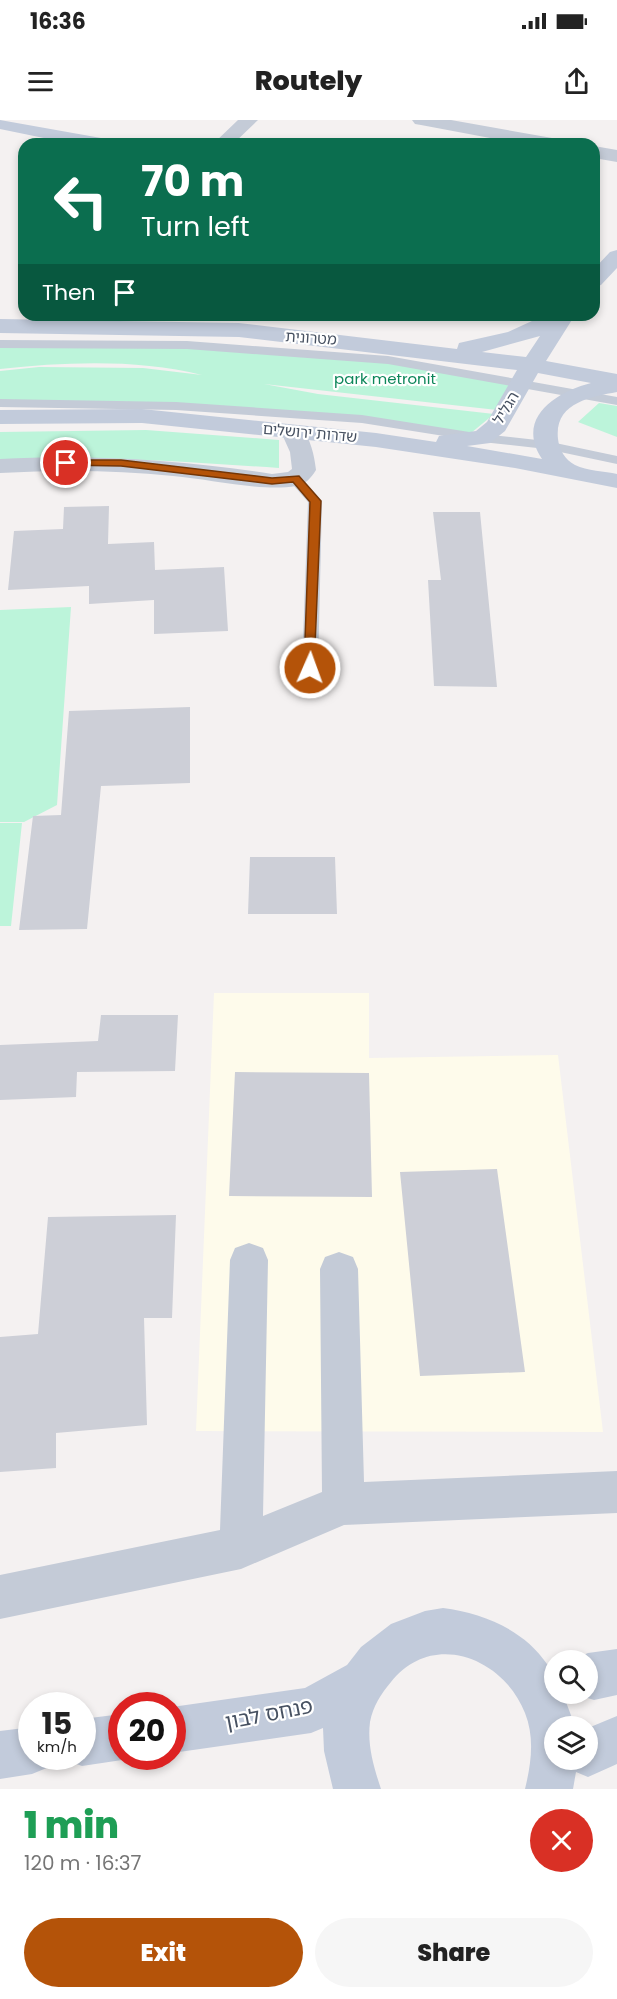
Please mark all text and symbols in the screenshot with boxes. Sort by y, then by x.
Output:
text: 16:36 [30,6,86,37]
text: Routely [255,62,362,99]
icon: menu [24,65,57,98]
icon: share [560,65,593,98]
text: 70 m [141,152,244,211]
icon: left [42,162,120,240]
text: Turn left [141,208,250,245]
icon: arrive [108,276,141,309]
text: Then [42,277,96,308]
street label: מטרונית [285,325,338,350]
park label: park metronit [334,368,436,389]
street label: הגליל [488,387,524,428]
street label: שדרות ירושלים [262,418,358,447]
pin [40,437,91,488]
icon: arrive [49,446,82,479]
position arrow [278,636,342,700]
map controls [544,1650,598,1770]
button: search [544,1650,598,1704]
street label: פנחס לבון [222,1691,315,1736]
speed limit sign: 20 [108,1692,186,1770]
text: 15 [42,1702,72,1745]
button: layers [544,1716,598,1770]
text: km/h [37,1736,77,1757]
text: 1 min [24,1800,119,1851]
button: close [530,1809,593,1872]
text: 120 m · 16:37 [24,1849,141,1877]
button: Exit [24,1918,303,1987]
button: Share [315,1918,593,1987]

